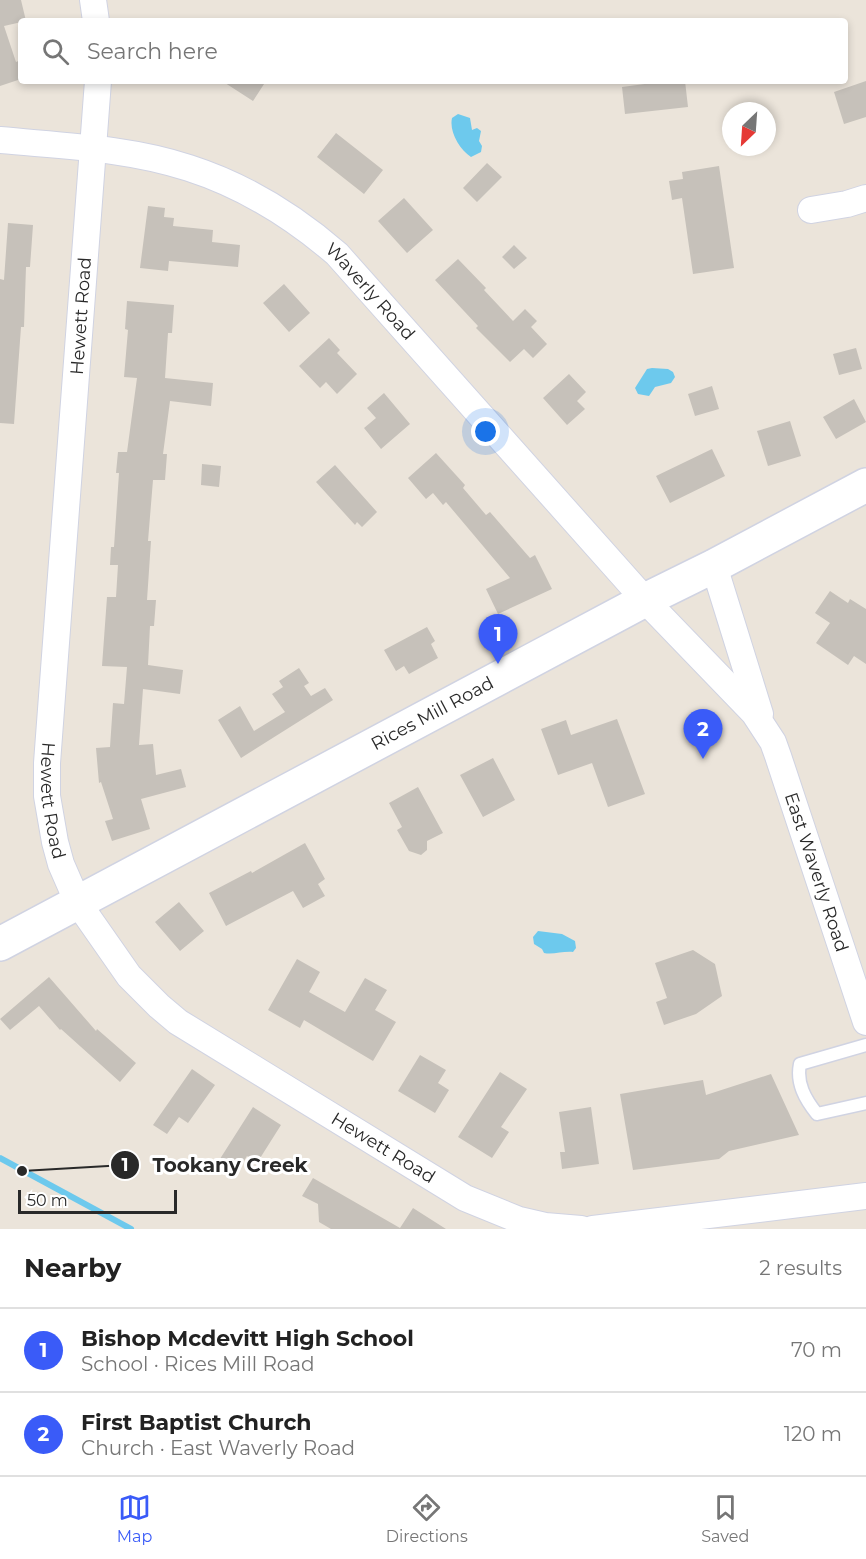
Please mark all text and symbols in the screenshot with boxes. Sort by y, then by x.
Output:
search box [18,18,848,84]
icon: search [39,35,72,68]
text: Search here [87,38,218,65]
north arrow [722,102,776,156]
street label: Waverly Road [321,238,420,345]
street label: Hewett Road [66,256,96,376]
your location [471,417,500,446]
pin: 1 [478,614,518,664]
street label: Rices Mill Road [367,672,497,755]
pin: 2 [684,710,722,759]
street label: Hewett Road [36,741,70,862]
street label: East Waverly Road [780,790,853,955]
street label: Hewett Road [327,1108,439,1188]
callout: Tookany Creek [110,1146,320,1184]
text: Tookany Creek [152,1153,309,1177]
text: 1 [121,1154,129,1176]
scale bar [18,1187,177,1214]
text: 50 m [27,1191,68,1210]
text: Nearby [24,1252,121,1284]
text: 2 results [759,1256,842,1280]
text: Bishop Mcdevitt High School [81,1325,414,1352]
text: 1 [40,1338,47,1362]
text: 70 m [791,1338,842,1362]
text: School · Rices Mill Road [81,1352,315,1376]
text: First Baptist Church [81,1409,312,1436]
text: 2 [38,1422,49,1446]
text: 120 m [784,1422,842,1446]
text: Church · East Waverly Road [81,1436,355,1460]
tab: Map [117,1491,152,1546]
tab: Directions [386,1491,468,1546]
tab: Saved [701,1491,749,1546]

